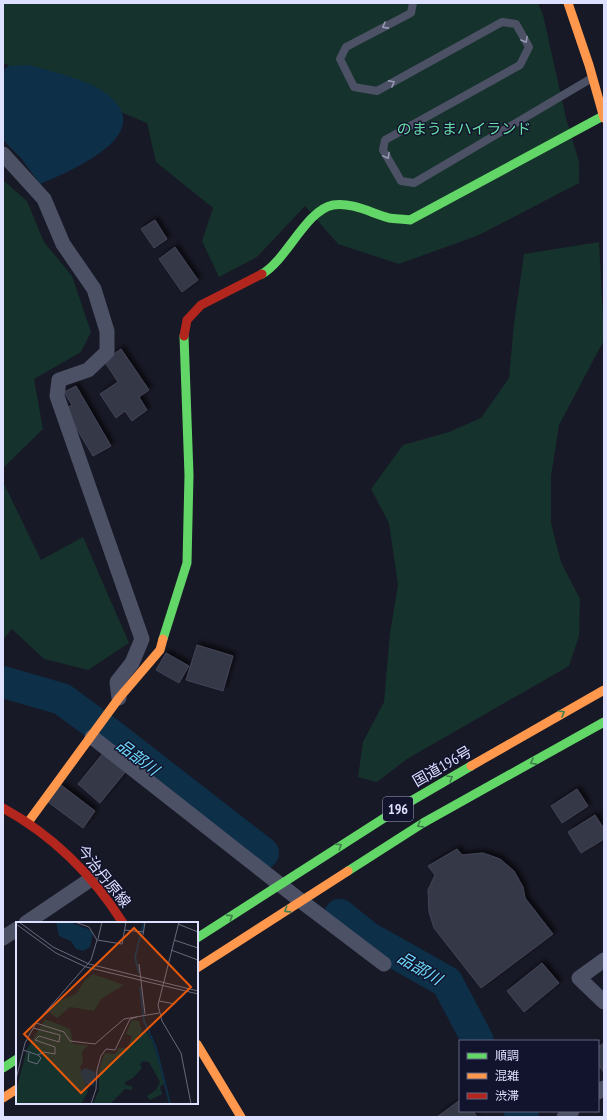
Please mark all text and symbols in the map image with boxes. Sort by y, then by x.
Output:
one-way arrow [382,21,389,29]
one-way arrow [520,36,528,43]
one-way arrow [388,80,396,87]
park label: のまうまハイランド [397,119,531,138]
one-way arrow [382,152,390,159]
one-way arrow [558,711,565,718]
water label: 品部川 [113,735,165,781]
street label: 国道196号 [409,741,475,791]
one-way arrow [530,757,537,764]
one-way arrow [446,776,453,783]
road number: 196 [383,797,413,821]
one-way arrow [417,821,424,828]
street label: 今治丹原線 [73,841,135,911]
one-way arrow [335,843,342,851]
one-way arrow [284,906,291,913]
one-way arrow [226,914,233,921]
inset map [16,922,198,1104]
water label: 品部川 [394,947,447,990]
legend [459,1040,599,1112]
text: 順調 [495,1048,519,1063]
text: 混雑 [495,1068,519,1083]
text: 渋滞 [495,1088,519,1103]

